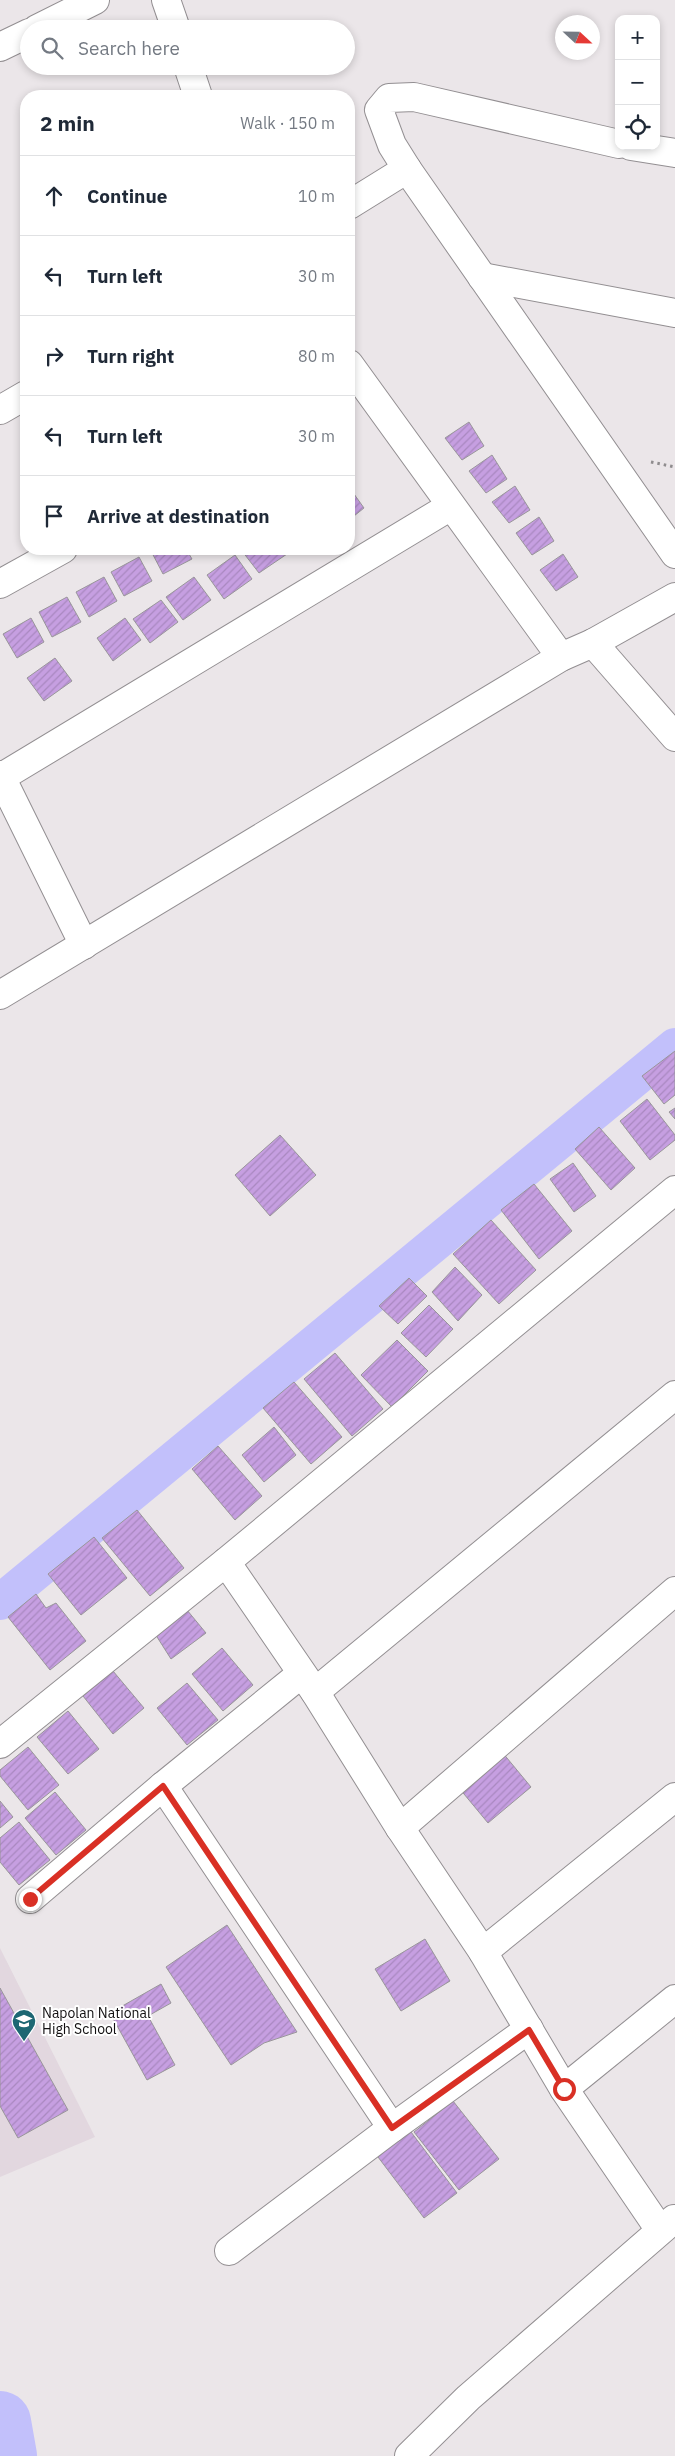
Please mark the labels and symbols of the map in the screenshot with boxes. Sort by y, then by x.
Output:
north arrow [555,15,600,60]
route end [19,1888,42,1911]
place label: Napolan National High School [42,2004,151,2038]
school or university icon: Napolan National High School [11,2008,37,2042]
route start [553,2078,576,2101]

